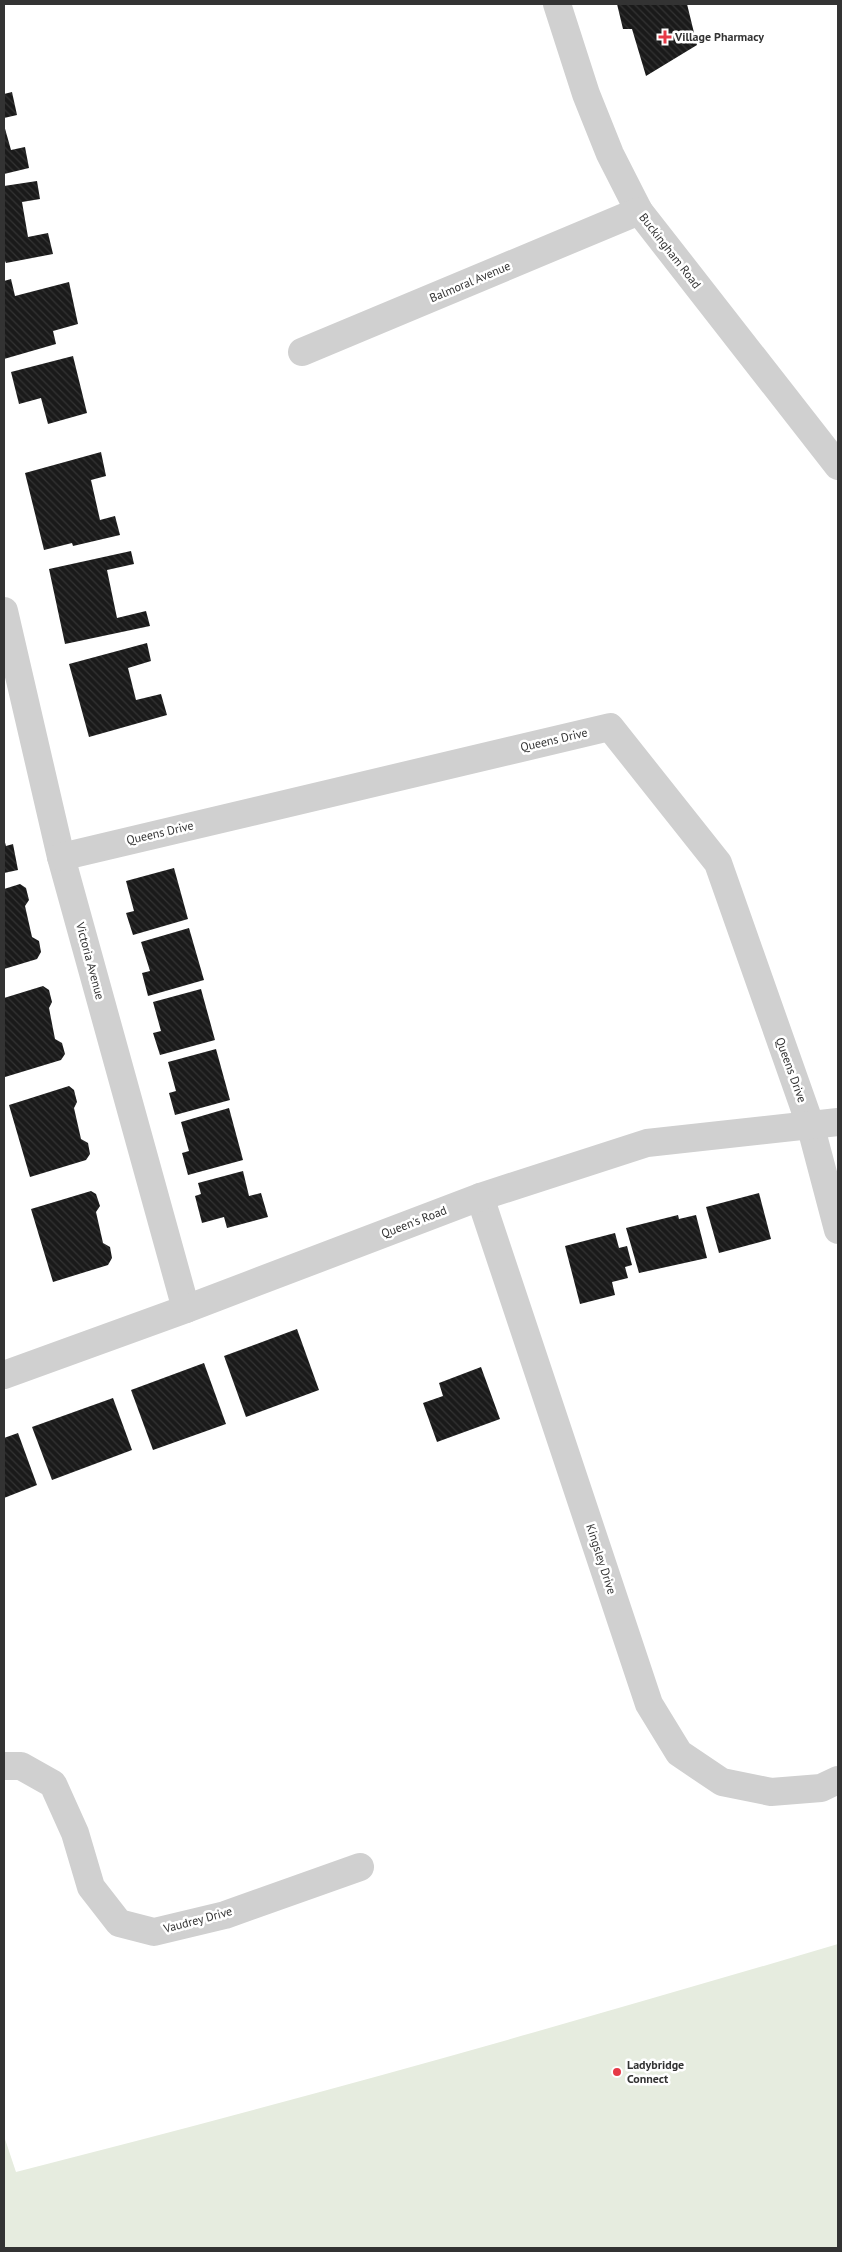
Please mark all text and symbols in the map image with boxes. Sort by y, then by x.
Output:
place label: Village Pharmacy [674,29,764,44]
marker: Village Pharmacy [659,31,671,43]
street label: Buckingham Road [636,210,705,291]
street label: Balmoral Avenue [427,258,513,305]
street label: Queens Drive [519,725,589,755]
street label: Queens Drive [125,818,195,848]
street label: Victoria Avenue [73,920,108,1001]
street label: Queens Drive [773,1035,810,1105]
street label: Queen's Road [379,1202,449,1241]
street label: Kingsley Drive [583,1522,620,1596]
street label: Vaudrey Drive [161,1903,234,1936]
place label: Ladybridge Connect [627,2057,684,2086]
marker: Ladybridge Connect [611,2066,623,2078]

